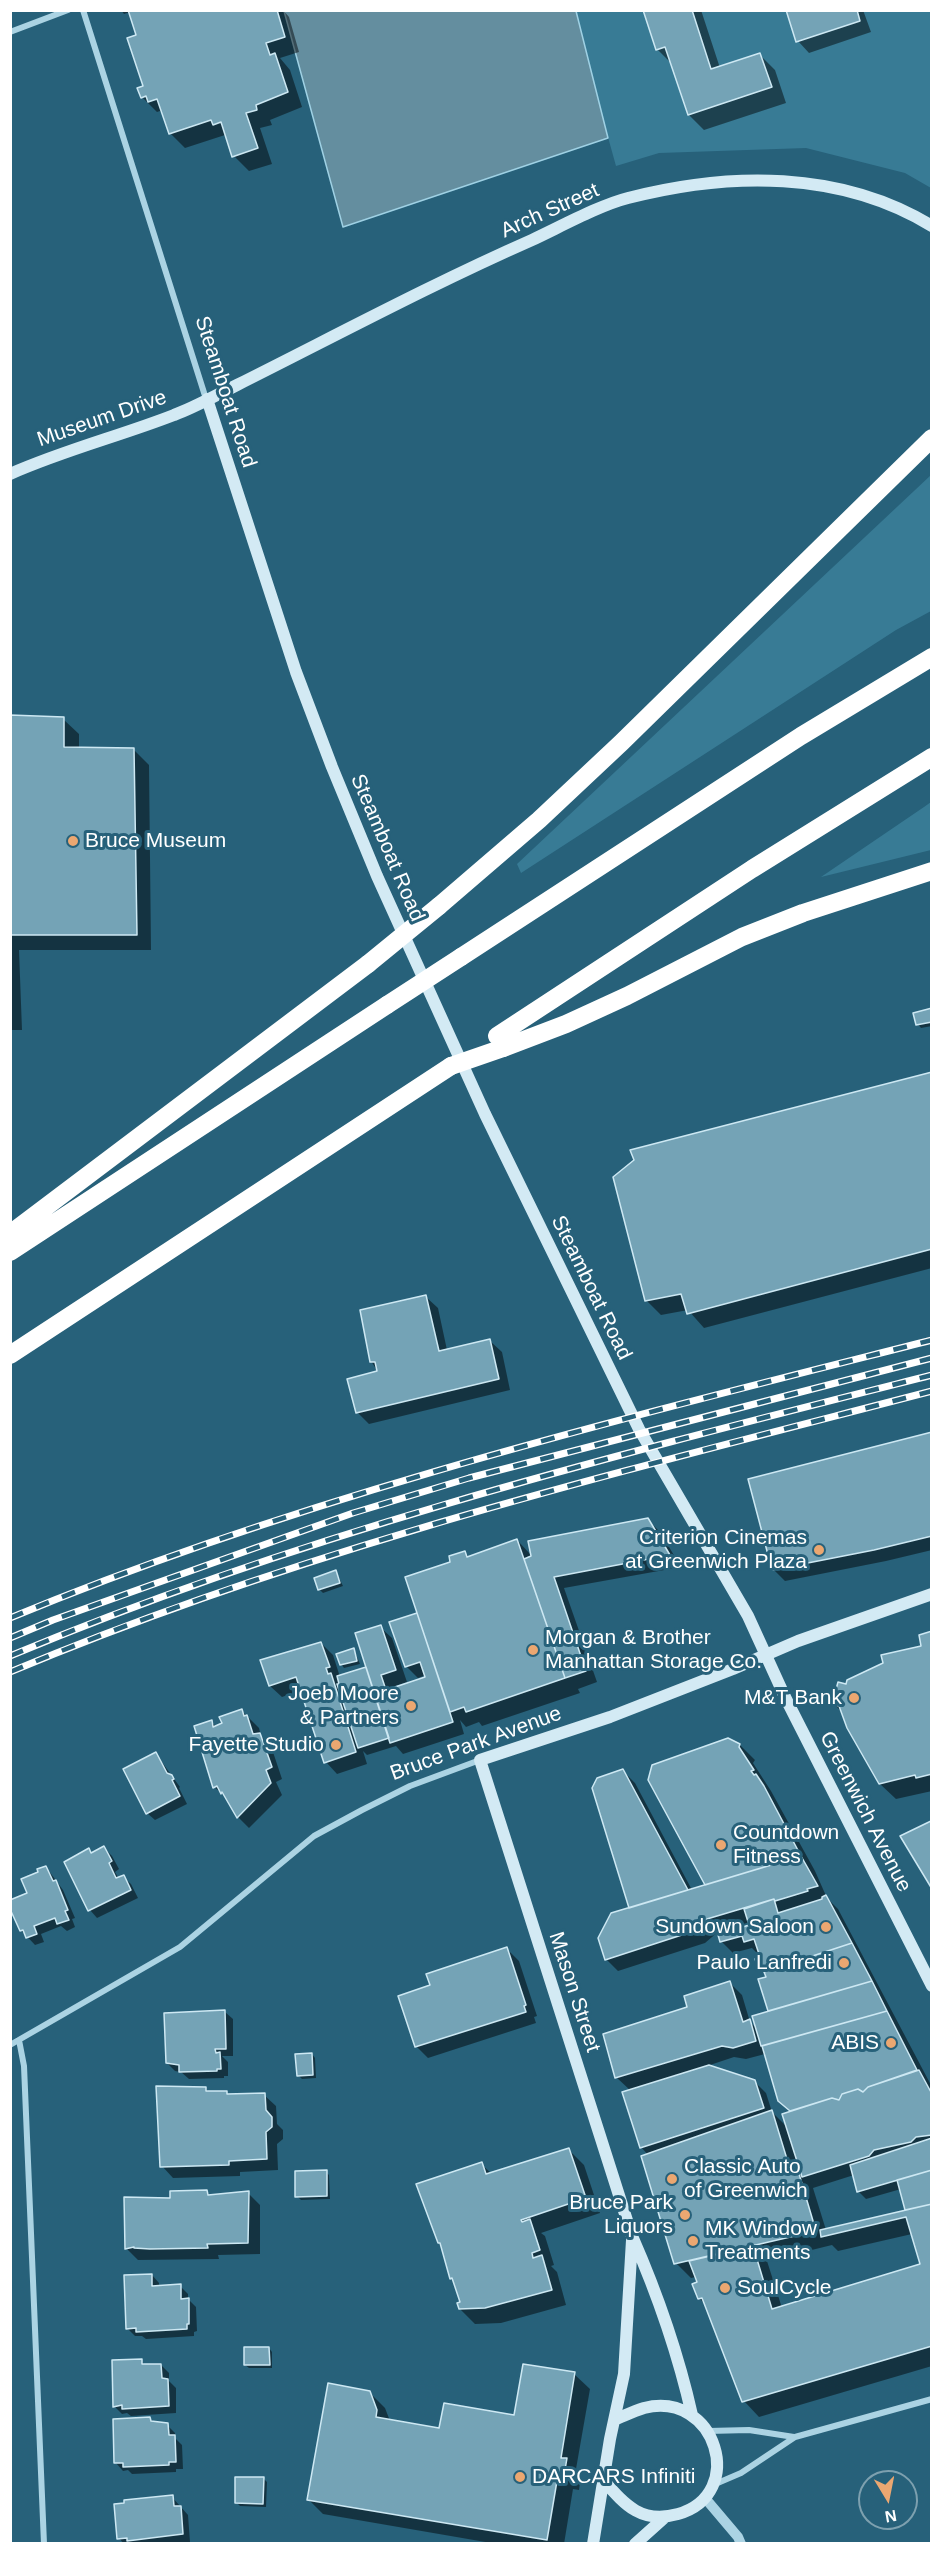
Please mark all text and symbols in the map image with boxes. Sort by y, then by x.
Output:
street label: Arch Street [497,178,603,244]
street label: Steamboat Road [189,313,261,471]
street label: Museum Drive [34,385,170,453]
street label: Steamboat Road [345,771,429,925]
place label: Bruce Museum [85,828,226,854]
marker: Bruce Museum [66,834,80,848]
street label: Steamboat Road [545,1212,637,1364]
place label: Criterion Cinemas at Greenwich Plaza [625,1525,807,1575]
marker: Criterion Cinemas at Greenwich Plaza [812,1543,826,1557]
place label: Morgan & Brother Manhattan Storage Co. [545,1625,762,1675]
marker: Morgan & Brother Manhattan Storage Co. [526,1643,540,1657]
place label: Joeb Moore & Partners [288,1681,399,1731]
place label: M&T Bank [744,1685,842,1711]
marker: M&T Bank [847,1691,861,1705]
marker: Joeb Moore & Partners [404,1699,418,1713]
street label: Bruce Park Avenue [387,1701,565,1787]
street label: Greenwich Avenue [814,1727,916,1897]
place label: Fayette Studio [189,1732,324,1758]
marker: Fayette Studio [329,1738,343,1752]
place label: Countdown Fitness [733,1820,839,1870]
marker: Countdown Fitness [714,1838,728,1852]
place label: Sundown Saloon [655,1914,814,1940]
marker: Sundown Saloon [819,1920,833,1934]
street label: Mason Street [543,1929,605,2055]
place label: Paulo Lanfredi [697,1950,832,1976]
marker: Paulo Lanfredi [837,1956,851,1970]
place label: ABIS [831,2030,879,2056]
marker: ABIS [884,2036,898,2050]
place label: Classic Auto of Greenwich [684,2154,808,2204]
marker: Classic Auto of Greenwich [665,2172,679,2186]
place label: Bruce Park Liquors [569,2190,673,2240]
marker: Bruce Park Liquors [678,2208,692,2222]
place label: MK Window Treatments [705,2216,817,2266]
marker: MK Window Treatments [686,2234,700,2248]
place label: SoulCycle [737,2275,832,2301]
marker: SoulCycle [718,2281,732,2295]
place label: DARCARS Infiniti [532,2464,695,2490]
marker: DARCARS Infiniti [513,2470,527,2484]
north arrow [858,2470,918,2530]
text: N [884,2507,898,2526]

